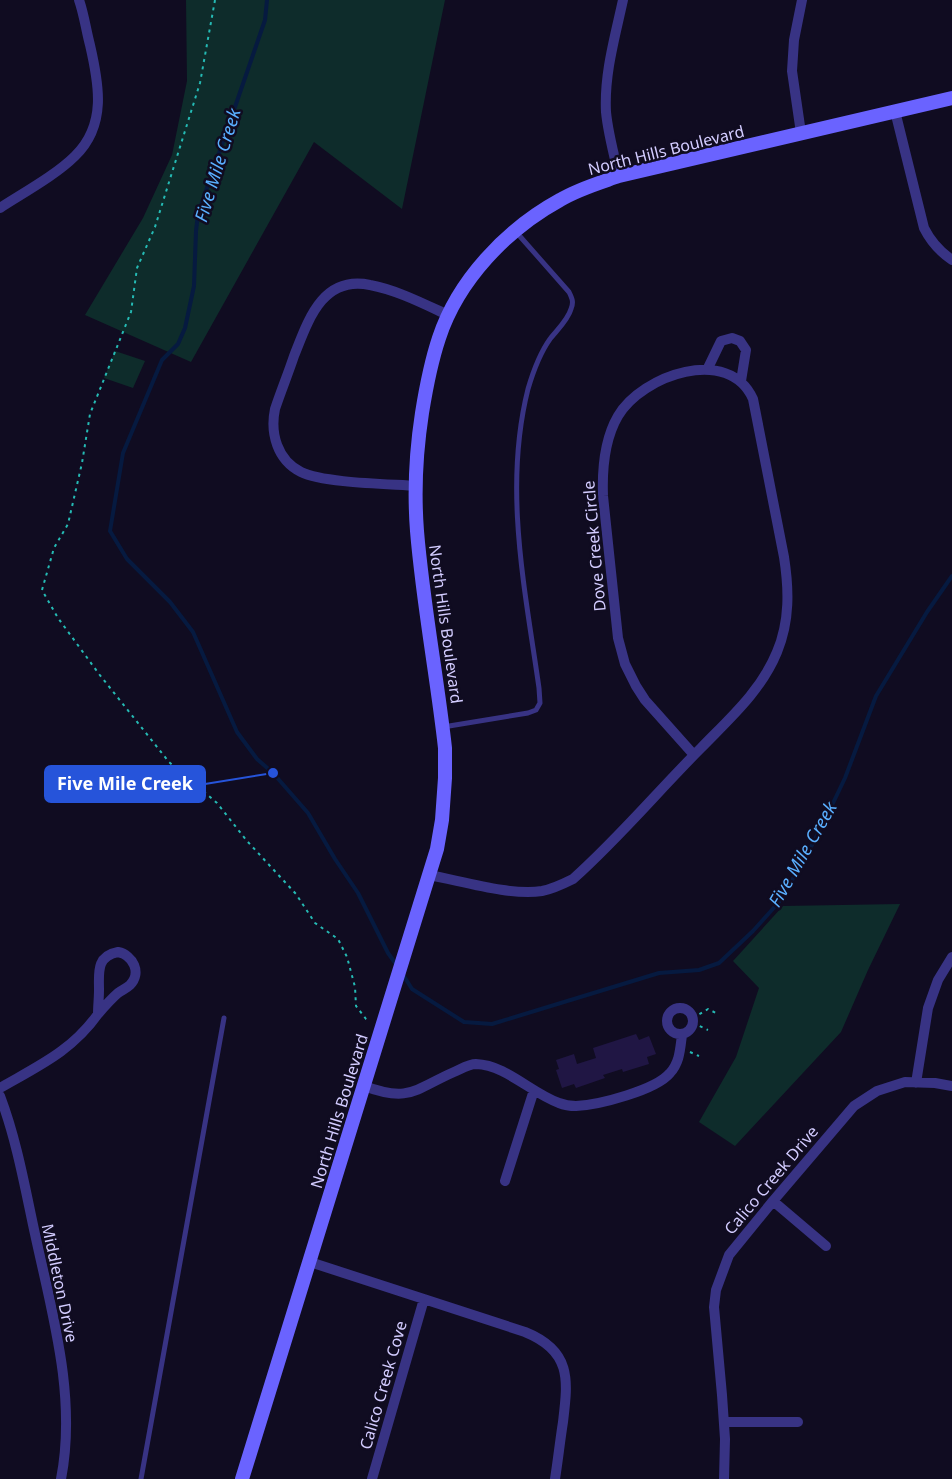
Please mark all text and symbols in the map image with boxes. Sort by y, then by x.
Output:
water label: Five Mile Creek [188,104,246,225]
street label: North Hills Boulevard [586,120,746,180]
street label: Dove Creek Circle [577,480,611,612]
street label: North Hills Boulevard [424,543,468,705]
callout: Five Mile Creek [45,766,205,802]
text: Five Mile Creek [57,771,194,795]
water label: Five Mile Creek [762,796,842,911]
street label: North Hills Boulevard [305,1031,373,1191]
street label: Calico Creek Drive [719,1121,823,1239]
street label: Middleton Drive [37,1222,83,1344]
street label: Calico Creek Cove [354,1318,412,1452]

